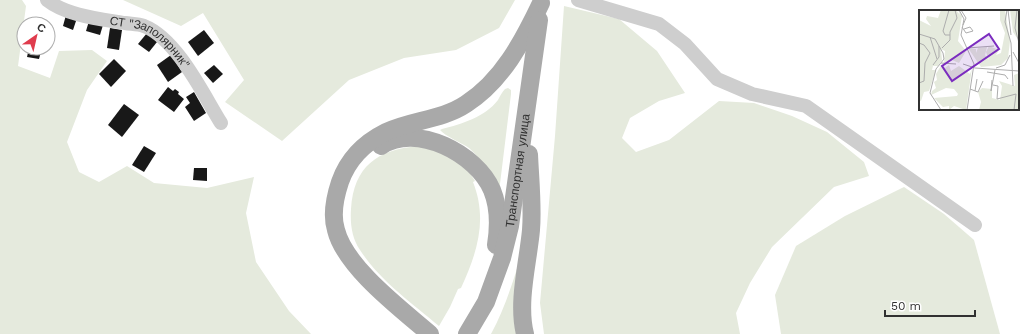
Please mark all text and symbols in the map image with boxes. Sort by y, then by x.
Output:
inset map [919,10,1019,110]
street label: СТ "Заполярник" [109,14,193,71]
north arrow [16,16,56,56]
text: С [34,21,48,36]
street label: Транспортная улица [503,112,533,228]
scale bar [885,292,975,318]
text: 50 m [891,299,921,313]

